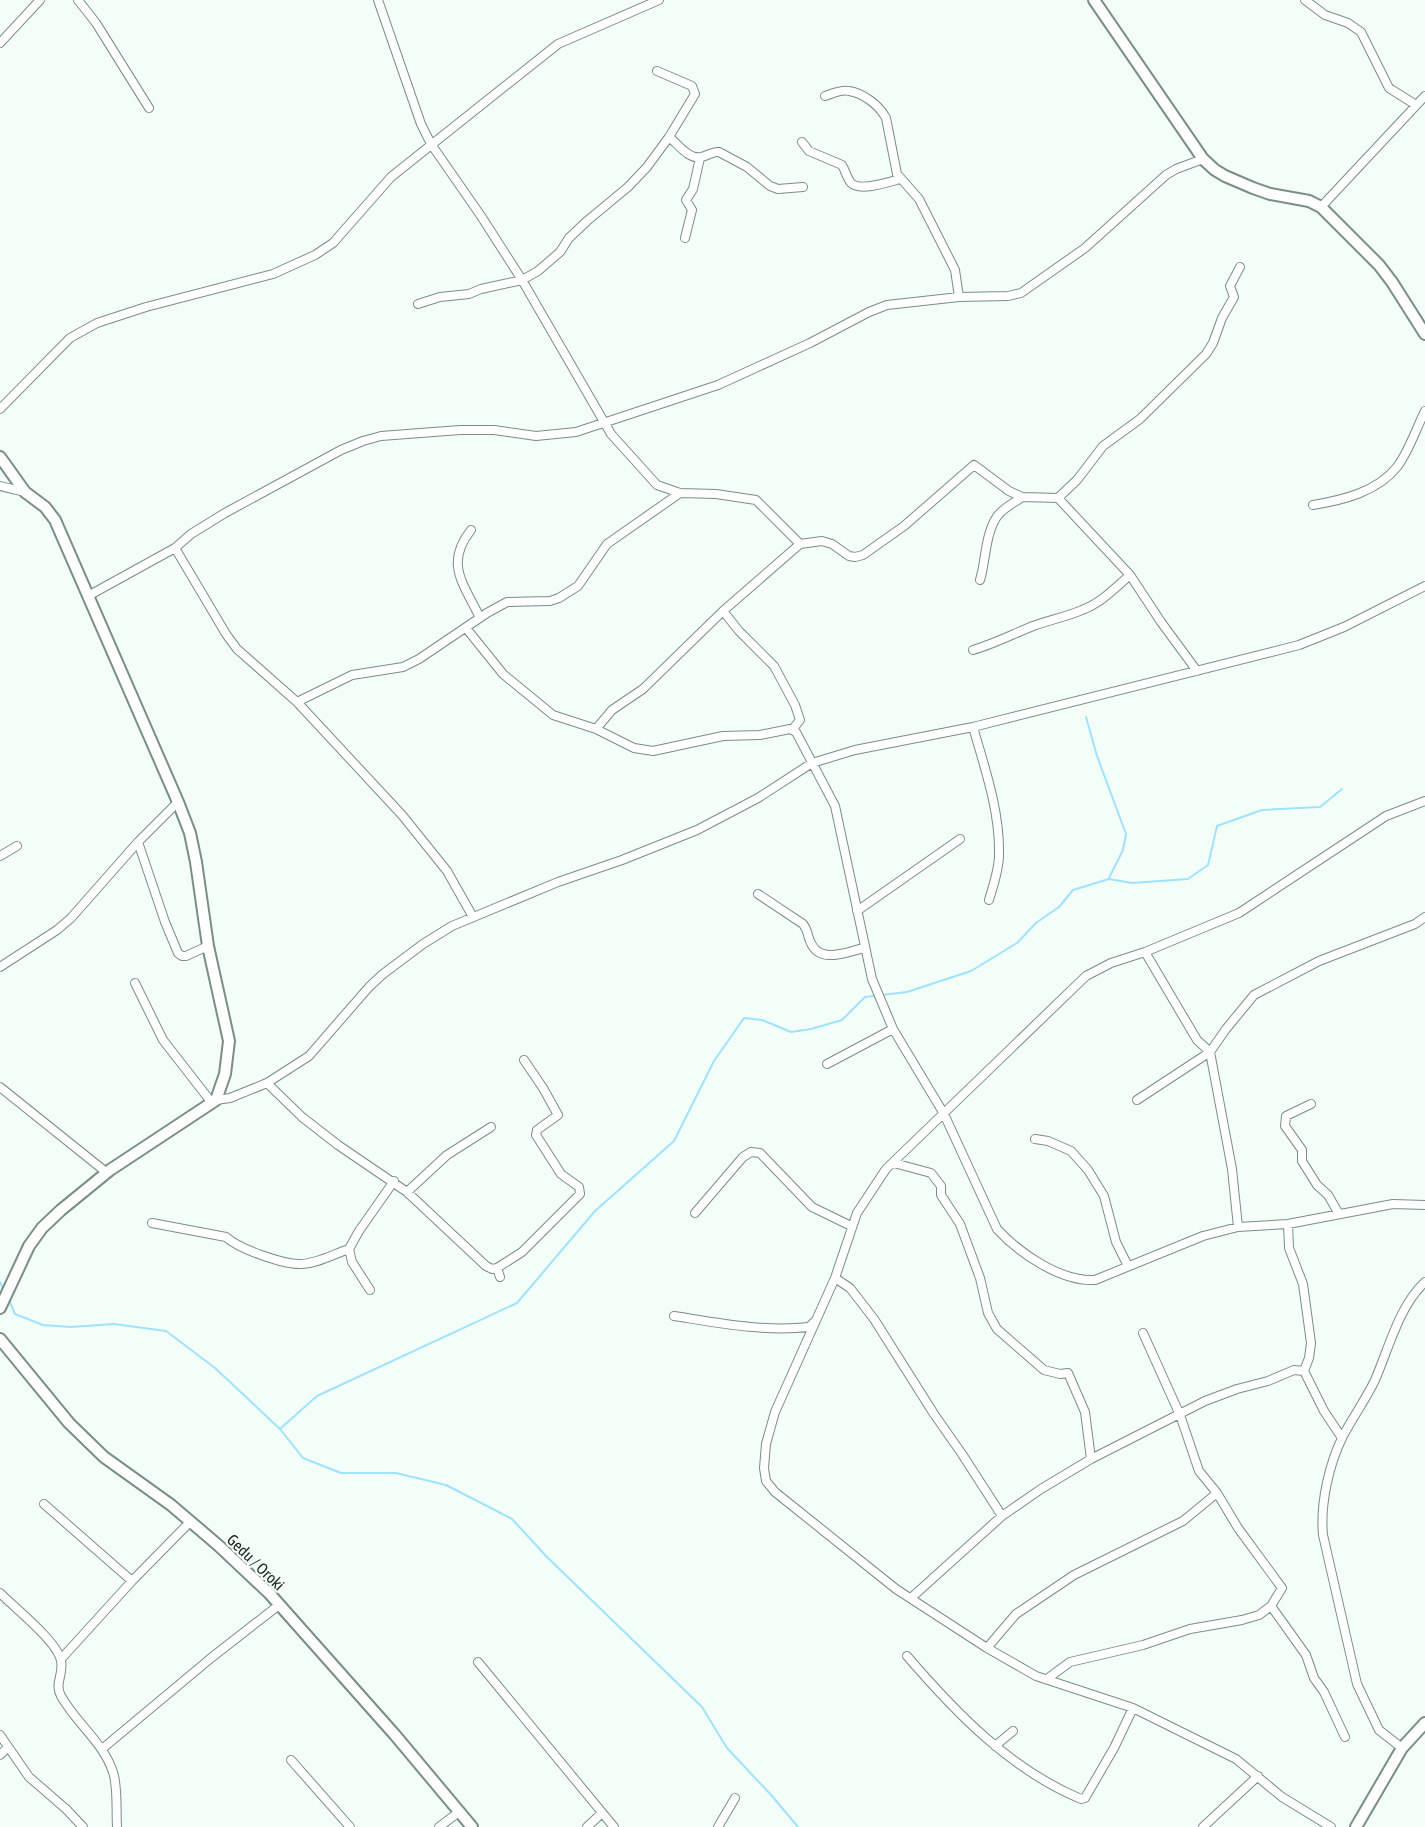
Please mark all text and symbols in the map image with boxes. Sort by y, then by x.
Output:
street label: Gedu / Oroki [224,1530,288,1594]

